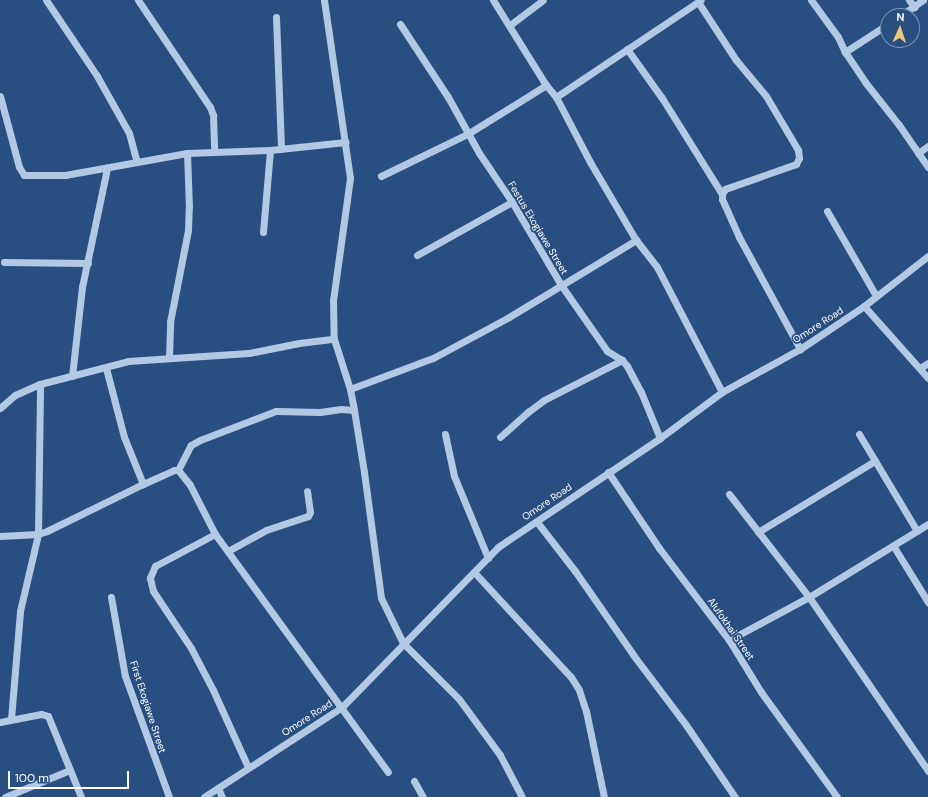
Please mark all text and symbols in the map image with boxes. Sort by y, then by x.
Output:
north arrow [880,8,920,48]
text: N [896,10,905,24]
street label: Festus Ekogiawe Street [505,179,571,277]
street label: Omore Road [791,304,845,346]
street label: Omore Road [520,481,574,523]
street label: Alufokhai Street [705,596,757,662]
street label: First Ekogiawe Street [127,659,169,755]
street label: Omore Road [280,697,334,739]
scale bar [10,763,131,789]
text: 100 m [15,770,49,786]

